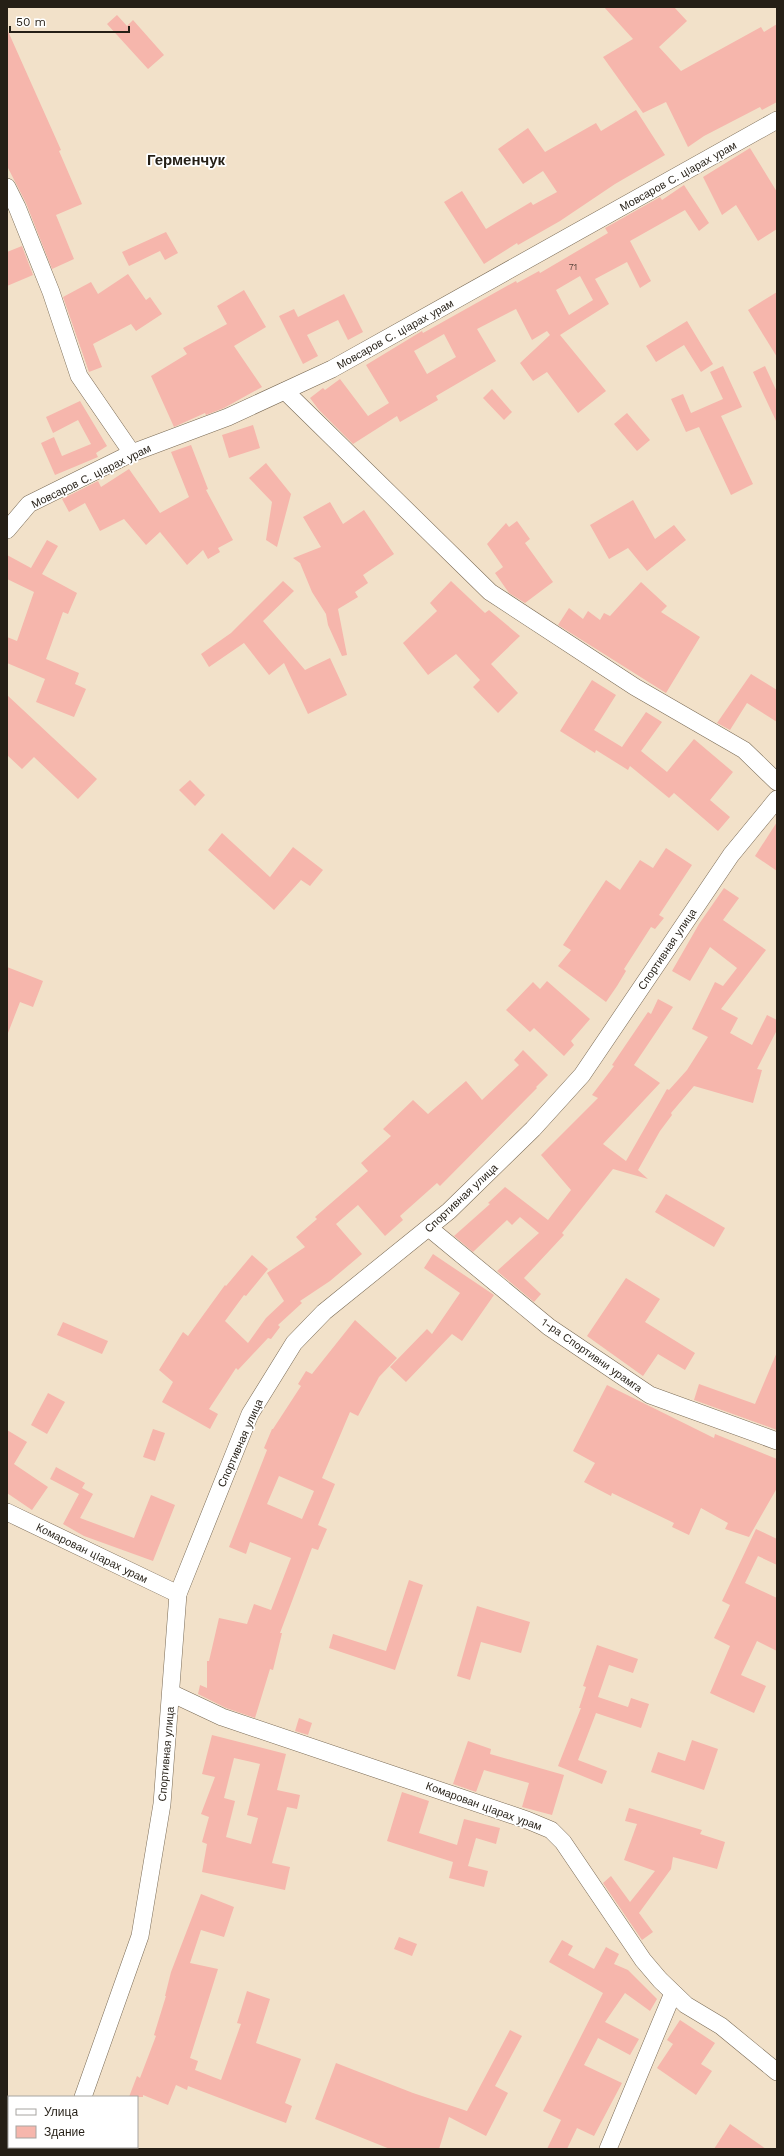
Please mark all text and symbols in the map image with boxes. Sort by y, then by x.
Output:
scale bar [10,8,129,34]
text: 50 m [16,15,46,29]
street label: Мовсаров С. цIарах урам [618,139,739,214]
district label: Герменчук [147,151,226,169]
house number: 71 [569,262,577,272]
street label: Мовсаров С. цIарах урам [335,297,456,372]
street label: Мовсаров С. цIарах урам [29,442,153,511]
street label: Спортивная улица [635,906,700,992]
street label: Спортивная улица [422,1161,501,1236]
street label: 1-ра Спортивни урамга [539,1316,645,1396]
street label: Спортивная улица [215,1396,266,1489]
street label: Комарован цIарах урам [34,1521,150,1586]
street label: Спортивная улица [156,1705,177,1802]
street label: Комарован цIарах урам [424,1779,544,1834]
legend [8,2096,138,2148]
text: Улица [44,2105,78,2119]
text: Здание [44,2125,85,2139]

